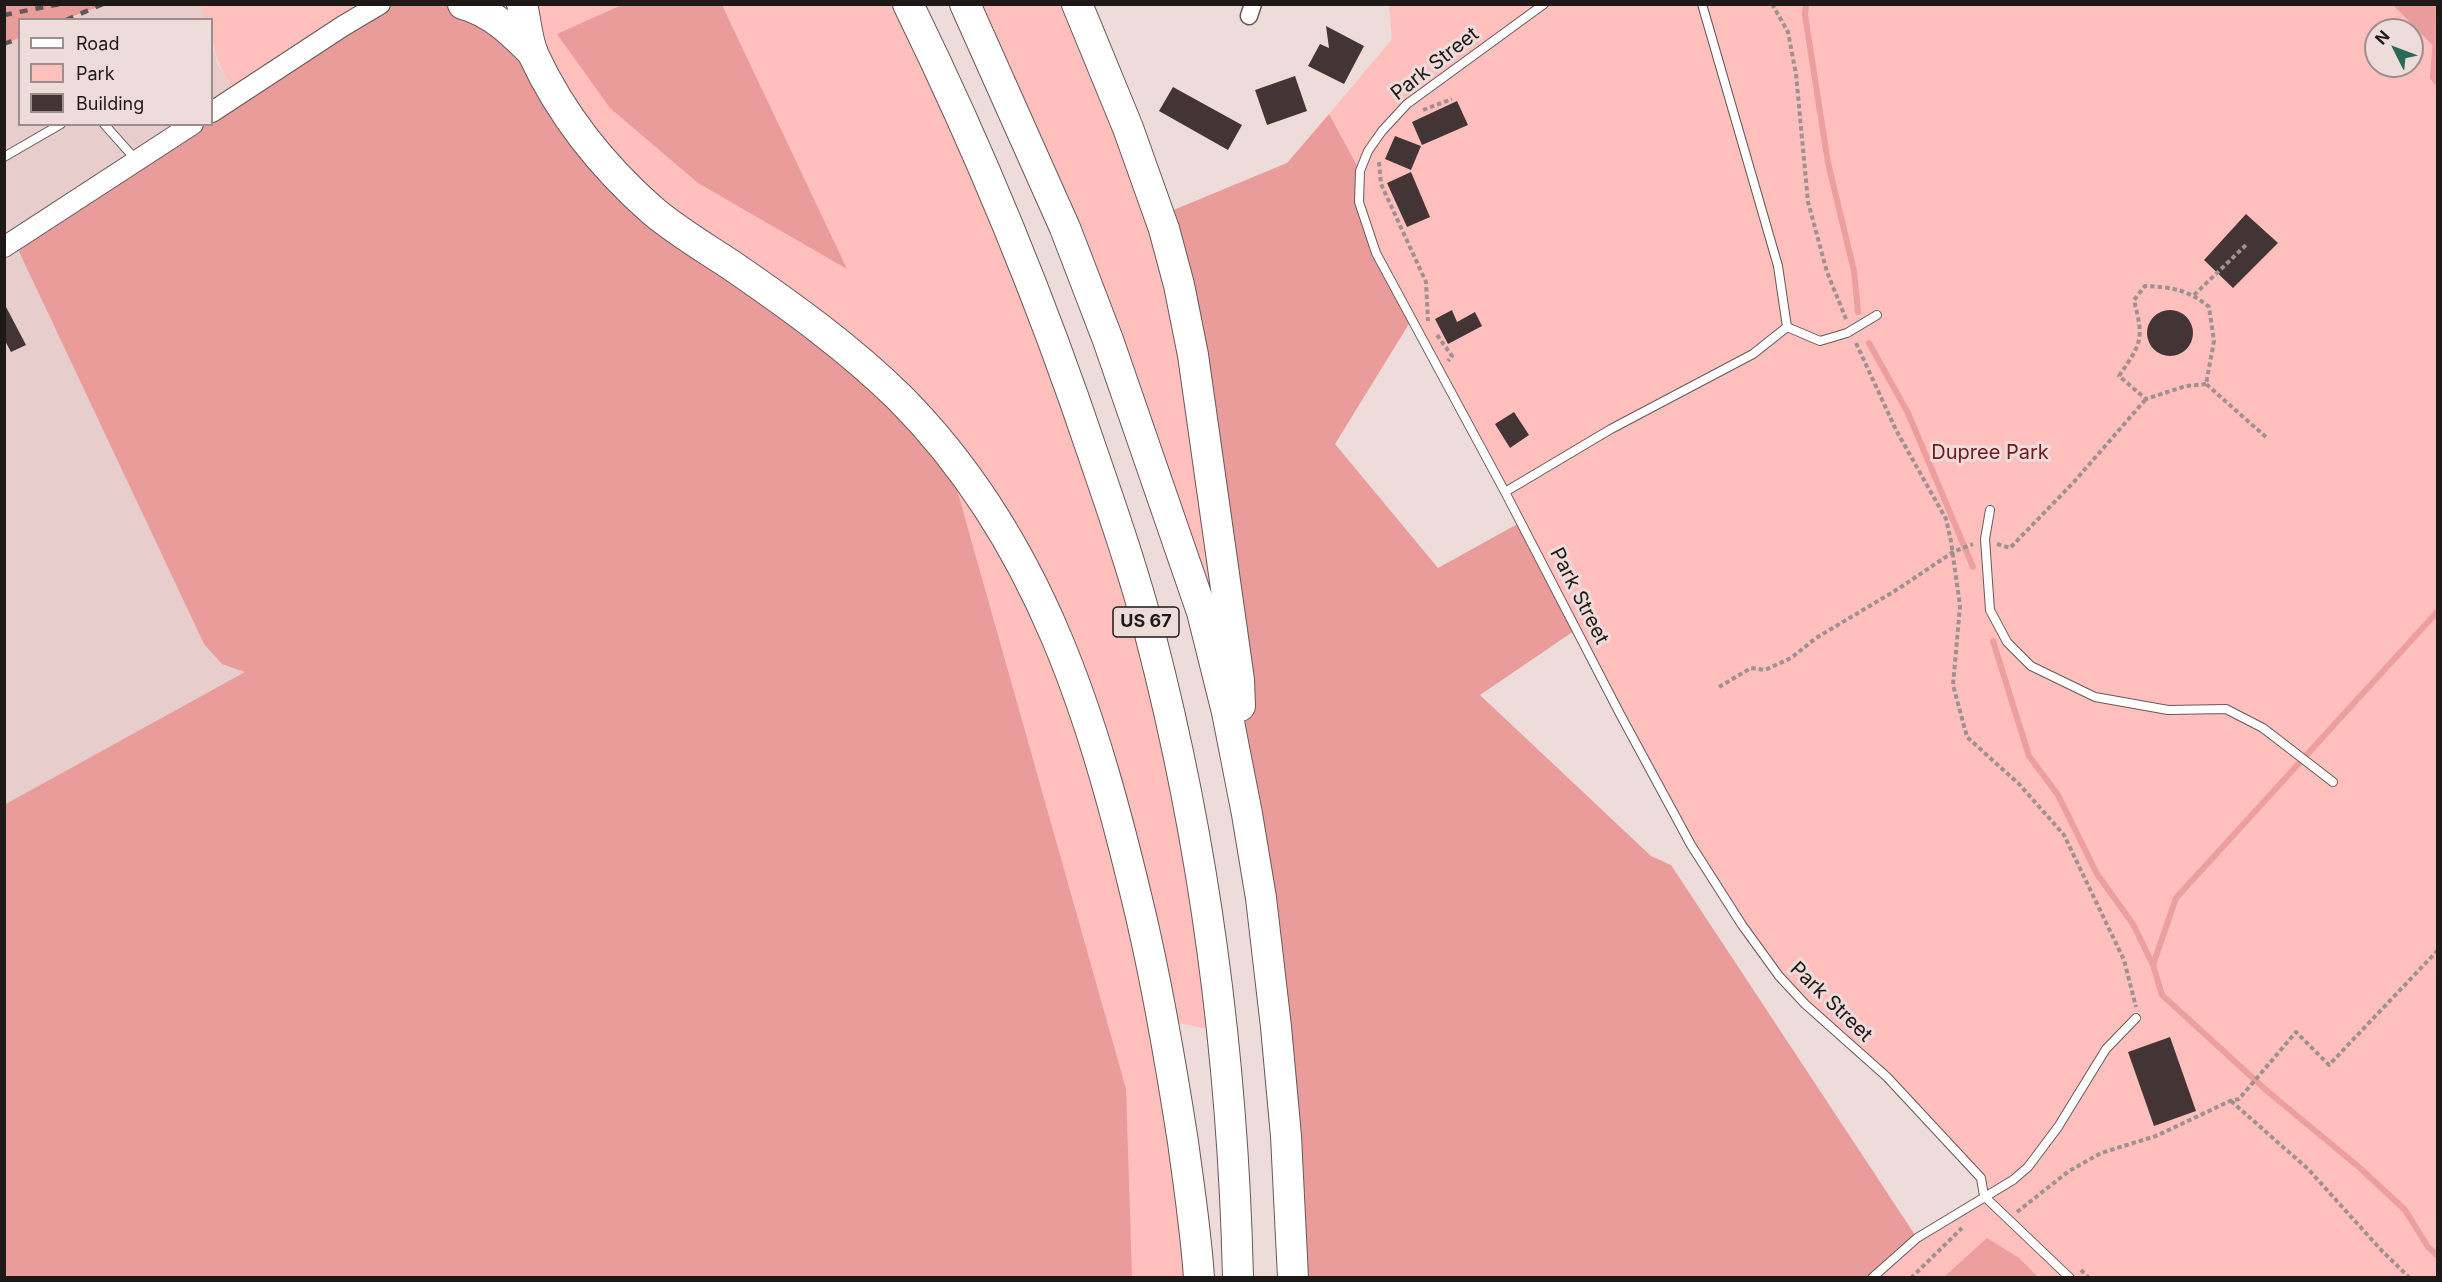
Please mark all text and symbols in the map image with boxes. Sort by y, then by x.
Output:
legend [18,18,213,126]
north arrow [2364,18,2424,78]
street label: Park Street [1386,22,1484,106]
text: N [2371,26,2394,49]
text: Road [76,33,119,54]
text: Park [76,63,115,84]
text: Building [76,93,144,114]
park label: Dupree Park [1931,441,2049,465]
street label: Park Street [1545,544,1613,648]
road number: US 67 [1113,607,1179,637]
street label: Park Street [1785,957,1877,1047]

